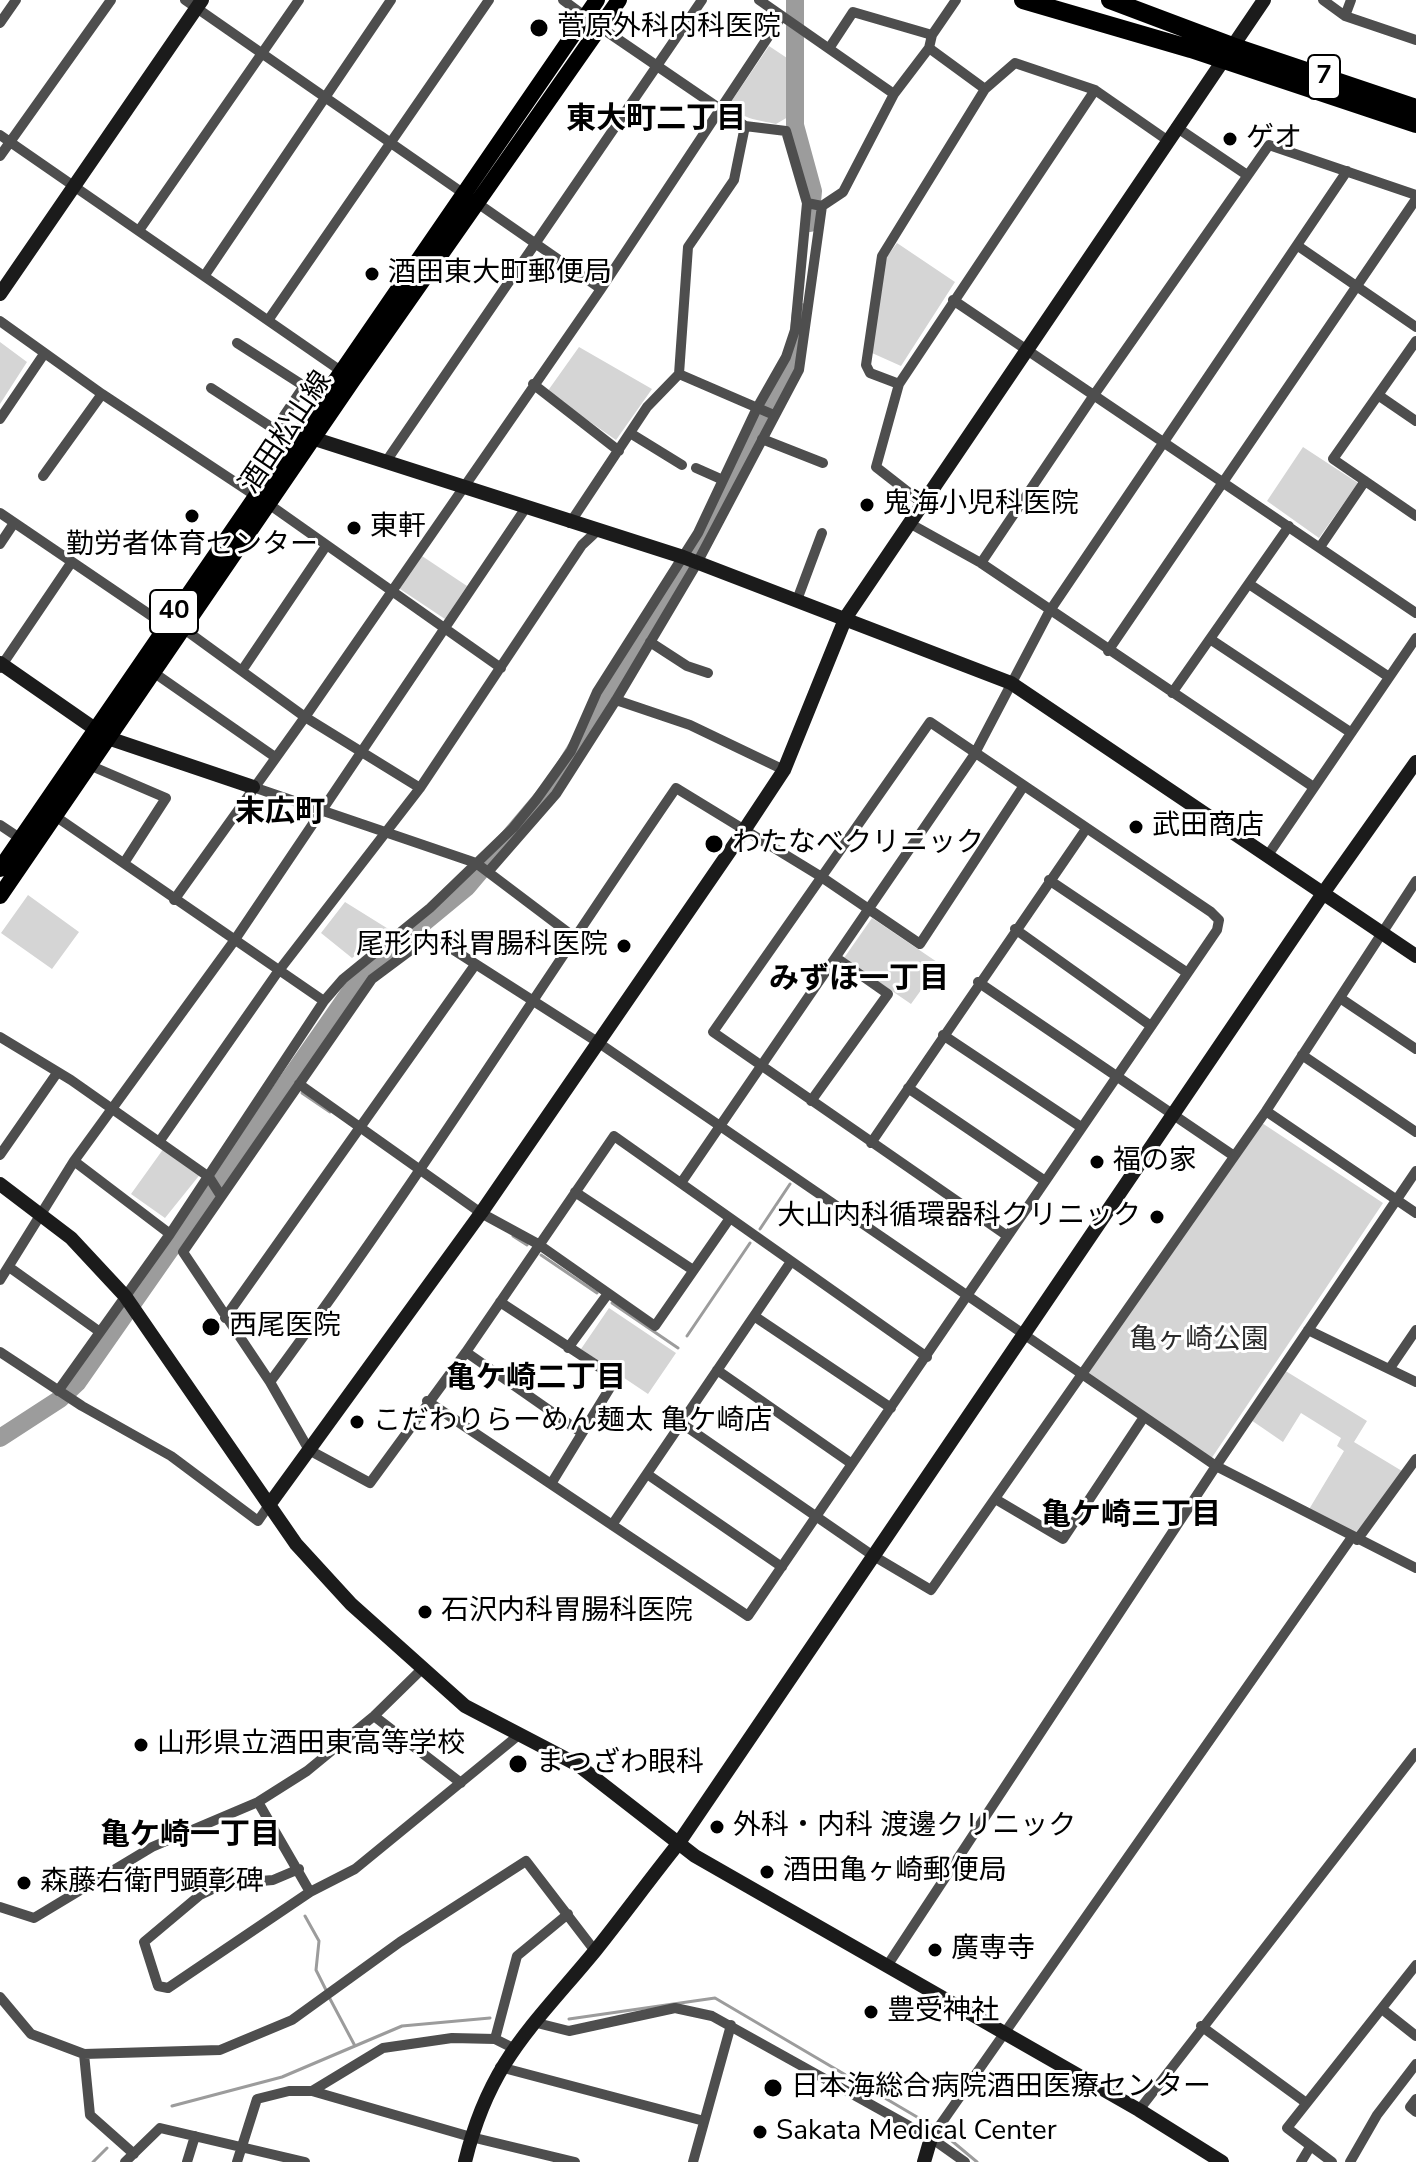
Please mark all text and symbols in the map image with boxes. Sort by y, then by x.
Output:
place label: 菅原外科内科医院 [557,11,781,45]
marker: 菅原外科内科医院 [528,17,550,39]
road number: 7 [1308,55,1340,99]
district label: 東大町二丁目 [566,103,746,139]
place label: ゲオ [1246,122,1302,156]
marker: ゲオ [1221,130,1239,148]
place label: 酒田東大町郵便局 [388,257,612,291]
marker: 酒田東大町郵便局 [363,265,381,283]
street label: 酒田松山線 [234,366,340,500]
place label: 鬼海小児科医院 [883,488,1079,522]
marker: 鬼海小児科医院 [858,496,876,514]
marker: 勤労者体育センター [183,507,201,525]
place label: 東軒 [370,511,426,545]
marker: 東軒 [345,519,363,537]
place label: 勤労者体育センター [66,529,318,563]
road number: 40 [150,590,198,634]
district label: 末広町 [235,796,325,832]
place label: 武田商店 [1152,810,1264,844]
marker: 武田商店 [1127,818,1145,836]
place label: わたなべクリニック [732,827,984,861]
marker: わたなべクリニック [703,833,725,855]
place label: 尾形内科胃腸科医院 [356,929,608,963]
marker: 尾形内科胃腸科医院 [615,937,633,955]
district label: みずほ一丁目 [769,963,949,999]
place label: 福の家 [1113,1145,1197,1179]
marker: 福の家 [1088,1153,1106,1171]
place label: 大山内科循環器科クリニック [777,1200,1141,1234]
marker: 大山内科循環器科クリニック [1148,1208,1166,1226]
place label: 西尾医院 [229,1310,341,1344]
marker: 西尾医院 [200,1316,222,1338]
park label: 亀ヶ崎公園 [1129,1324,1269,1358]
district label: 亀ケ崎二丁目 [446,1362,626,1398]
place label: こだわりらーめん麺太 亀ケ崎店 [373,1405,772,1439]
marker: こだわりらーめん麺太 亀ケ崎店 [348,1413,366,1431]
district label: 亀ケ崎三丁目 [1041,1499,1221,1535]
place label: 石沢内科胃腸科医院 [441,1595,693,1629]
marker: 石沢内科胃腸科医院 [416,1603,434,1621]
place label: 山形県立酒田東高等学校 [157,1728,465,1762]
marker: 山形県立酒田東高等学校 [132,1736,150,1754]
place label: まつざわ眼科 [536,1747,704,1781]
marker: まつざわ眼科 [507,1753,529,1775]
place label: 外科・内科 渡邊クリニック [733,1810,1076,1844]
marker: 外科・内科 渡邊クリニック [708,1818,726,1836]
district label: 亀ケ崎一丁目 [100,1819,280,1855]
place label: 酒田亀ヶ崎郵便局 [783,1855,1007,1889]
marker: 酒田亀ヶ崎郵便局 [758,1863,776,1881]
place label: 森藤右衛門顕彰碑 [40,1866,264,1900]
marker: 森藤右衛門顕彰碑 [15,1874,33,1892]
place label: 廣専寺 [951,1933,1035,1967]
marker: 廣専寺 [926,1941,944,1959]
place label: 豊受神社 [887,1995,999,2029]
marker: 豊受神社 [862,2003,880,2021]
place label: 日本海総合病院酒田医療センター [791,2071,1211,2105]
marker: 日本海総合病院酒田医療センター [762,2077,784,2099]
place label: Sakata Medical Center [776,2115,1057,2149]
marker: Sakata Medical Center [751,2123,769,2141]

